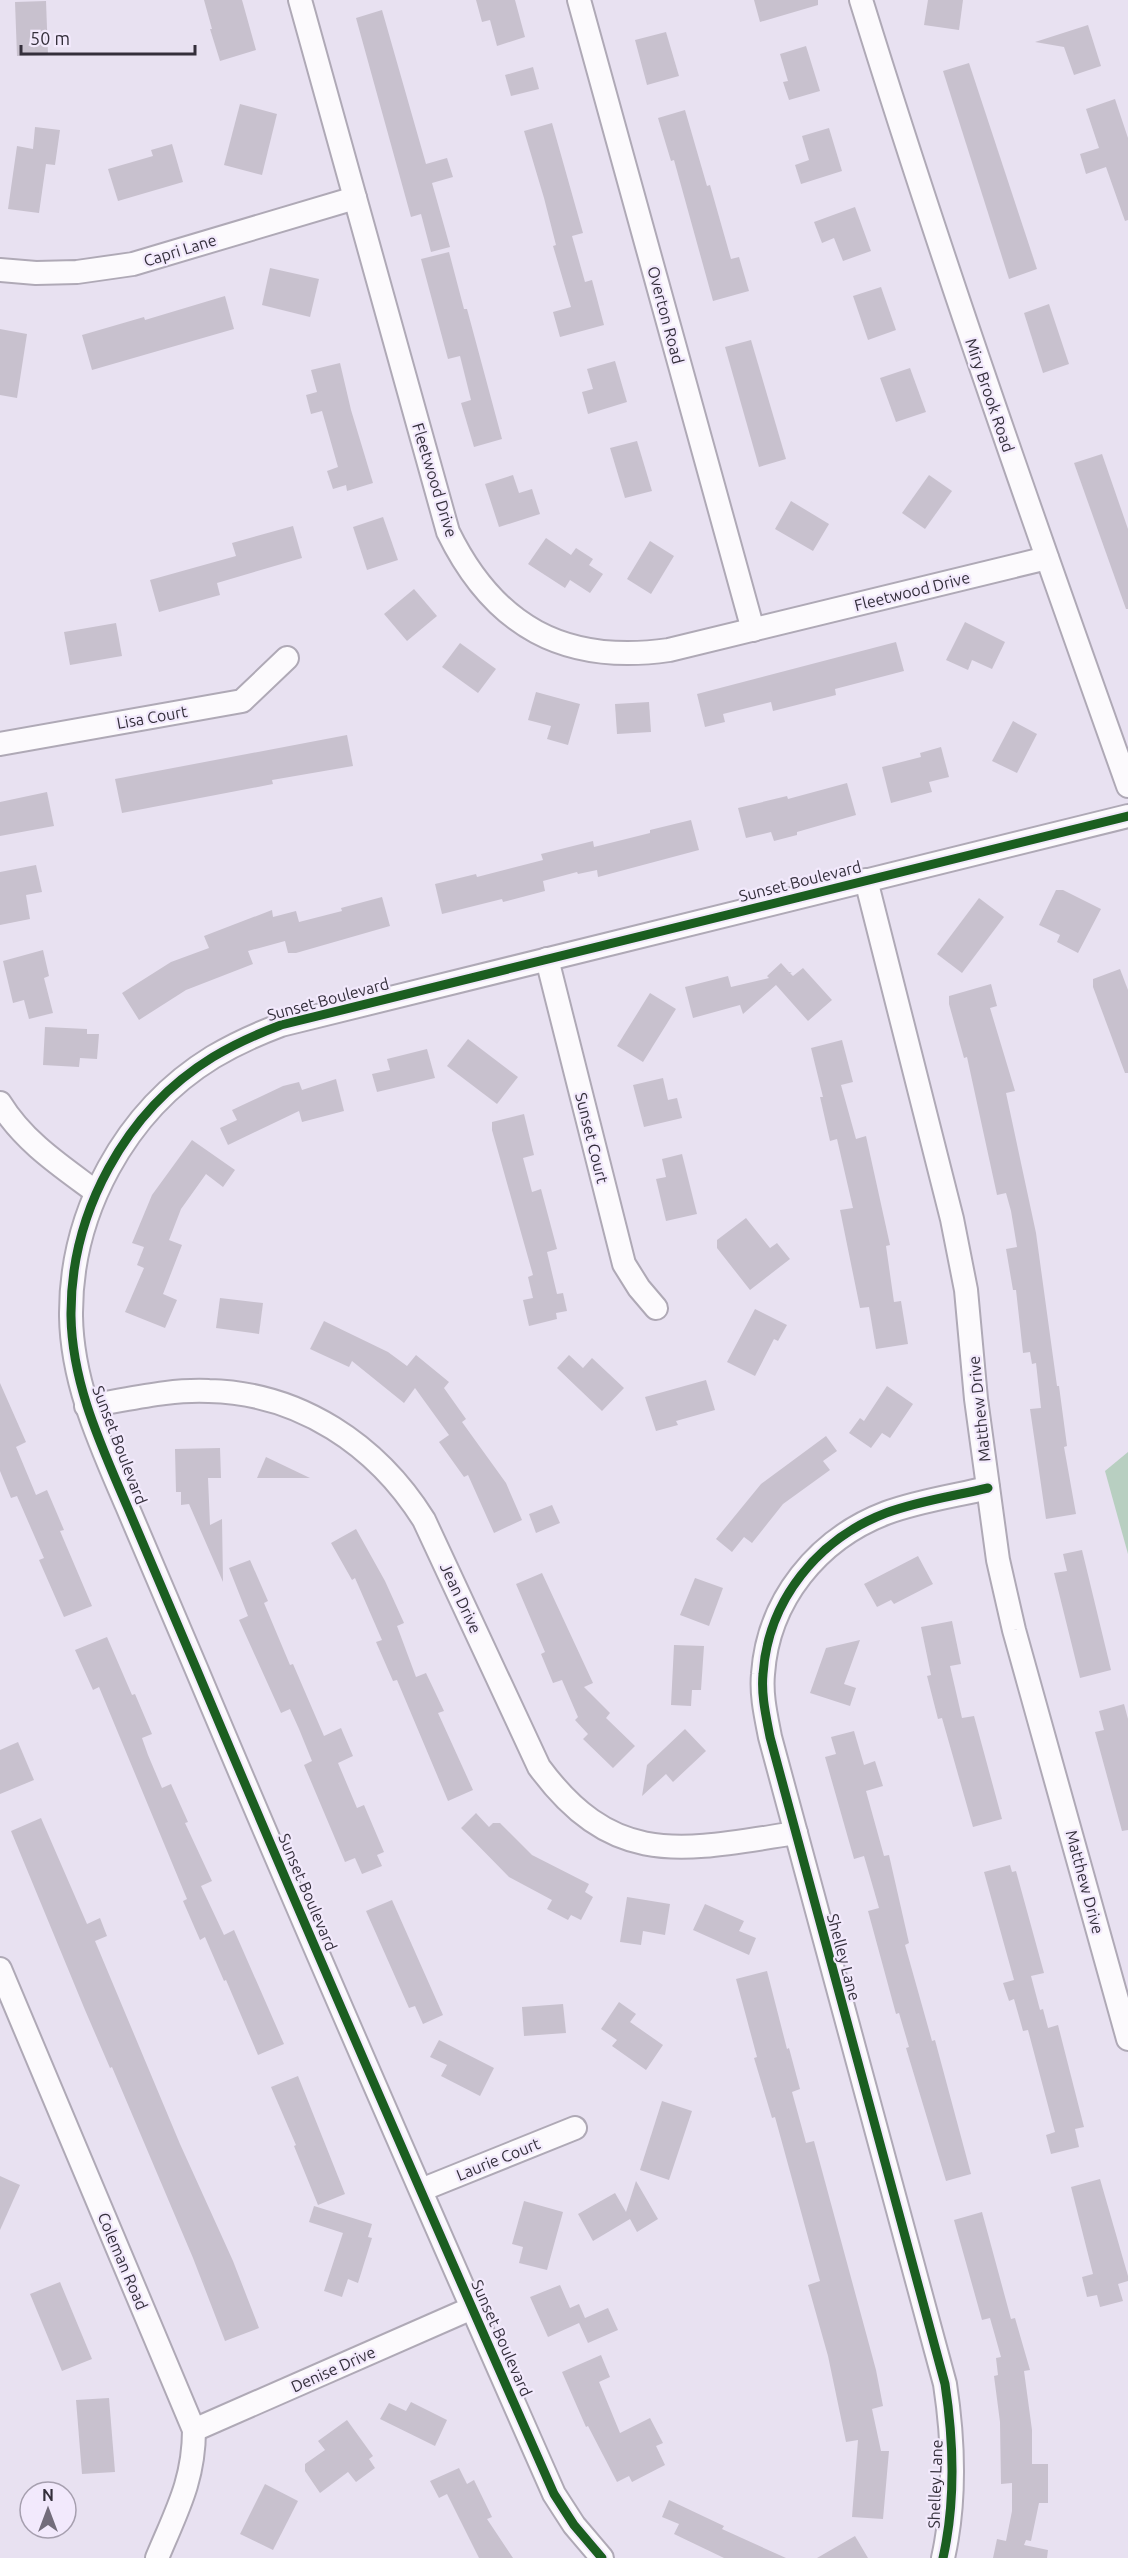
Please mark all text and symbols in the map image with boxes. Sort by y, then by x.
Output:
scale bar [21,18,195,56]
text: 50 m [30,28,70,48]
street label: Capri Lane [141,230,219,270]
street label: Overton Road [644,264,688,366]
street label: Miry Brook Road [962,336,1018,454]
street label: Fleetwood Drive [409,421,461,539]
street label: Fleetwood Drive [852,568,972,614]
street label: Lisa Court [115,702,189,732]
street label: Sunset Boulevard [737,857,863,905]
street label: Sunset Boulevard [265,974,391,1024]
street label: Sunset Court [572,1091,612,1186]
street label: Matthew Drive [964,1355,994,1463]
street label: Sunset Boulevard [89,1383,151,1507]
street label: Jean Drive [437,1560,485,1636]
street label: Matthew Drive [1063,1828,1107,1936]
street label: Sunset Boulevard [275,1831,341,1953]
street label: Shelley Lane [824,1912,864,2002]
street label: Laurie Court [454,2134,543,2184]
street label: Coleman Road [94,2210,152,2312]
street label: Sunset Boulevard [468,2277,536,2399]
street label: Denise Drive [288,2342,378,2396]
street label: Shelley Lane [924,2439,946,2529]
north arrow [18,2480,78,2540]
text: N [42,2486,54,2504]

